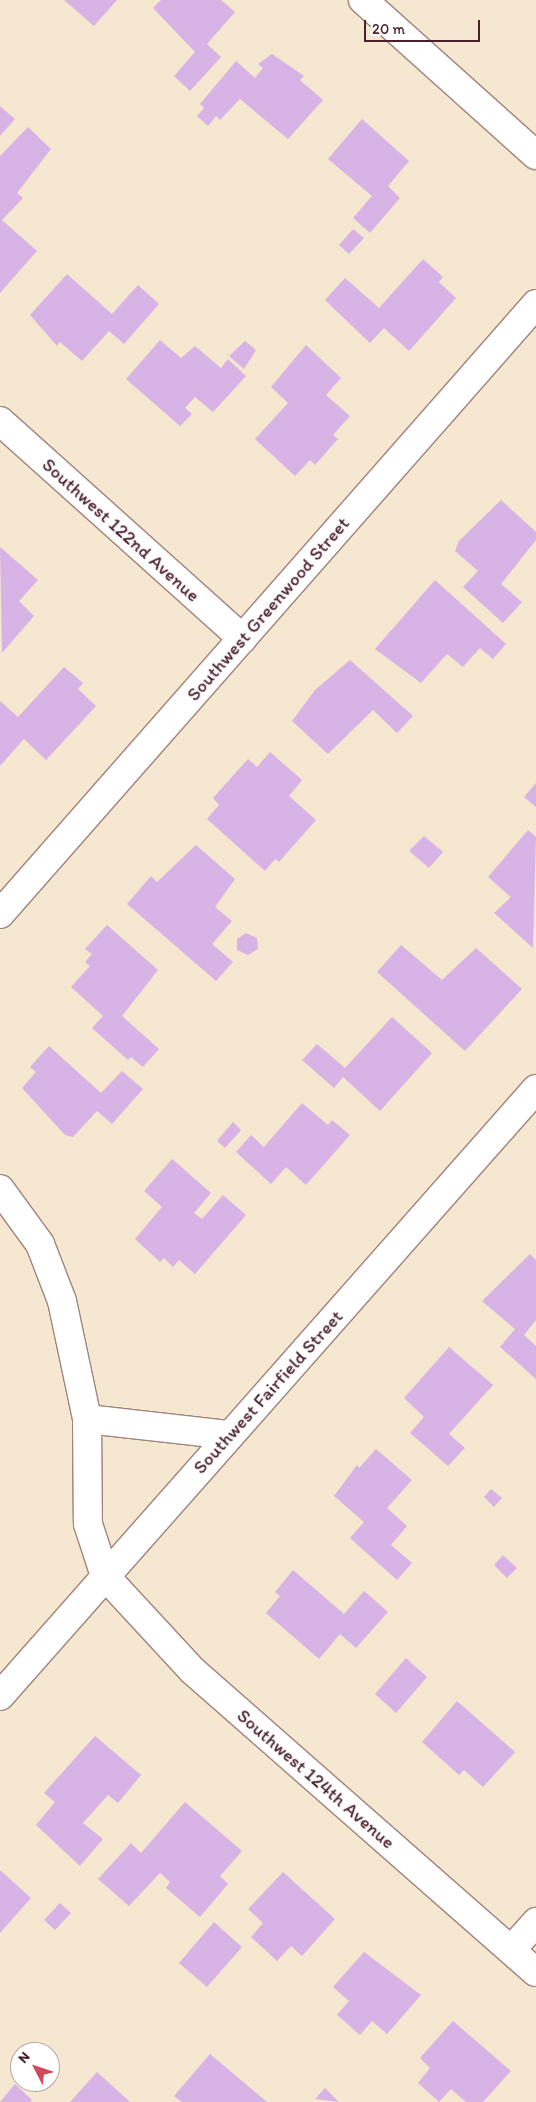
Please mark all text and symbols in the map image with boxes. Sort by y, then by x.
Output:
scale bar [366,10,482,42]
text: 20 m [372,20,405,38]
street label: Southwest 122nd Avenue [38,454,204,606]
street label: Southwest Greenwood Street [182,513,354,705]
street label: Southwest Fairfield Street [188,1305,348,1479]
street label: Southwest 124th Avenue [233,1705,399,1853]
north arrow [10,2042,60,2092]
text: N [15,2048,34,2067]

